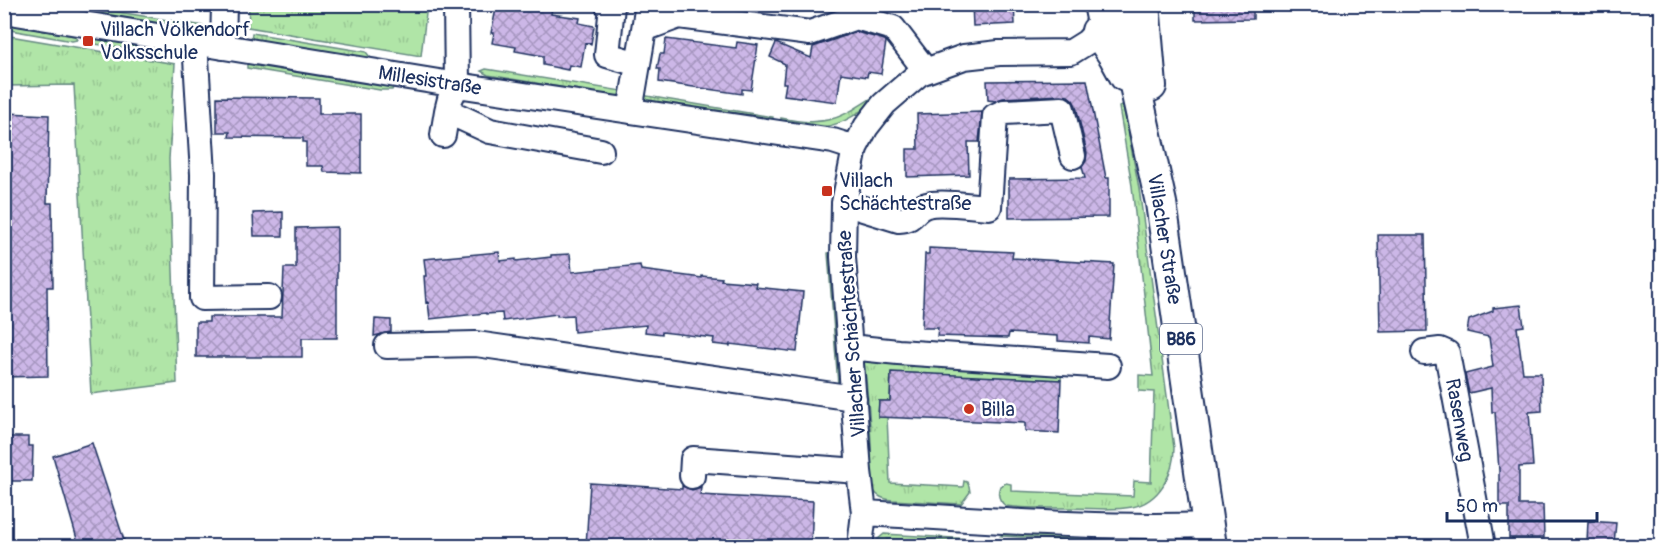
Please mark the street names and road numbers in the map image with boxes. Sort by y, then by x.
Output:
street label: Millesistraße [377,60,483,101]
street label: Villacher Straße [1142,172,1187,306]
street label: Villacher Schächtestraße [832,229,871,438]
road number: B86 [1160,324,1202,354]
street label: Rasenweg [1440,377,1479,464]

